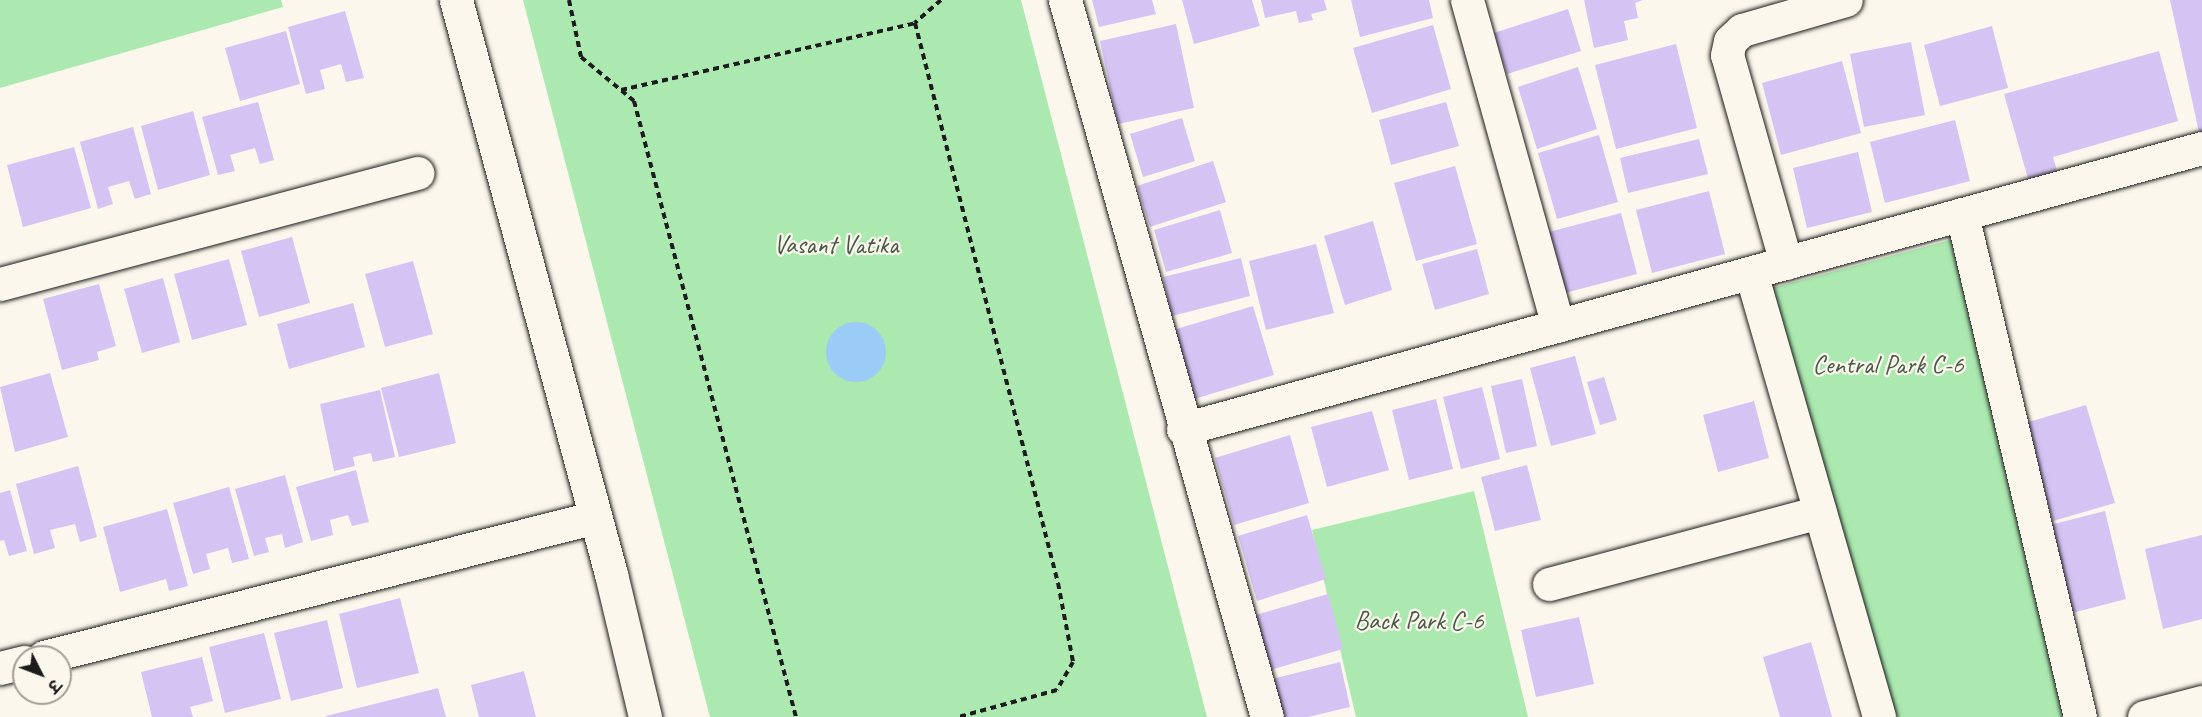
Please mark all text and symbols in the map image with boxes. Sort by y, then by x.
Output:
park label: Vasant Vatika [773,229,899,261]
park label: Central Park C-6 [1812,349,1964,381]
park label: Back Park C-6 [1354,605,1484,637]
north arrow [12,645,72,705]
text: उ [43,675,65,696]

